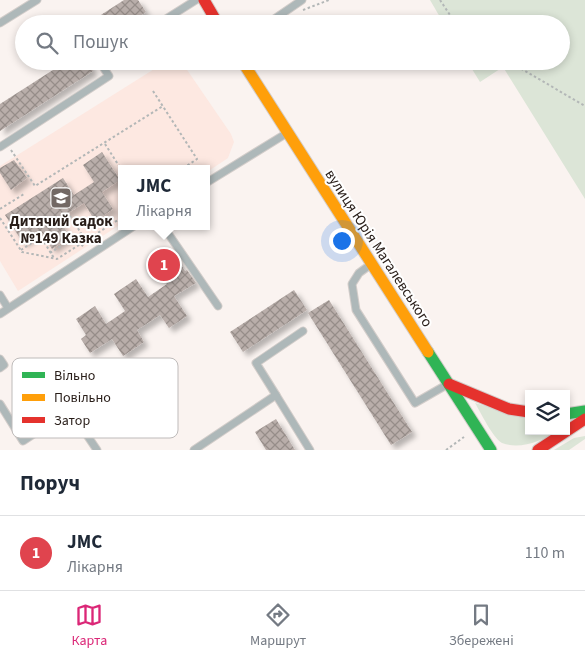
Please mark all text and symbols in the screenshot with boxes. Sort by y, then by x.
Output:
search box [15,15,570,70]
icon: search [33,29,61,57]
text: Пошук [73,29,128,56]
popup [118,165,210,230]
street label: вулиця Юрія Магалевського [320,165,438,331]
text: JMC [136,173,171,200]
school or university icon: Дитячий садок №149 Казка [49,186,73,210]
text: Лікарня [136,200,192,222]
place label: Дитячий садок №149 Казка [10,211,113,249]
your location [329,228,355,254]
pin: 1 [148,246,180,284]
legend [12,358,178,438]
text: Вільно [54,366,95,386]
text: Повільно [54,388,111,408]
map controls [525,390,570,435]
button: layers [525,390,570,435]
text: Затор [54,411,90,431]
text: Поруч [20,468,80,498]
text: JMC [67,529,102,556]
text: 1 [32,542,40,564]
text: 110 m [525,542,565,564]
text: Лікарня [67,556,123,578]
tab: Карта [71,601,107,651]
tab: Маршрут [250,601,306,651]
tab: Збережені [449,601,514,651]

